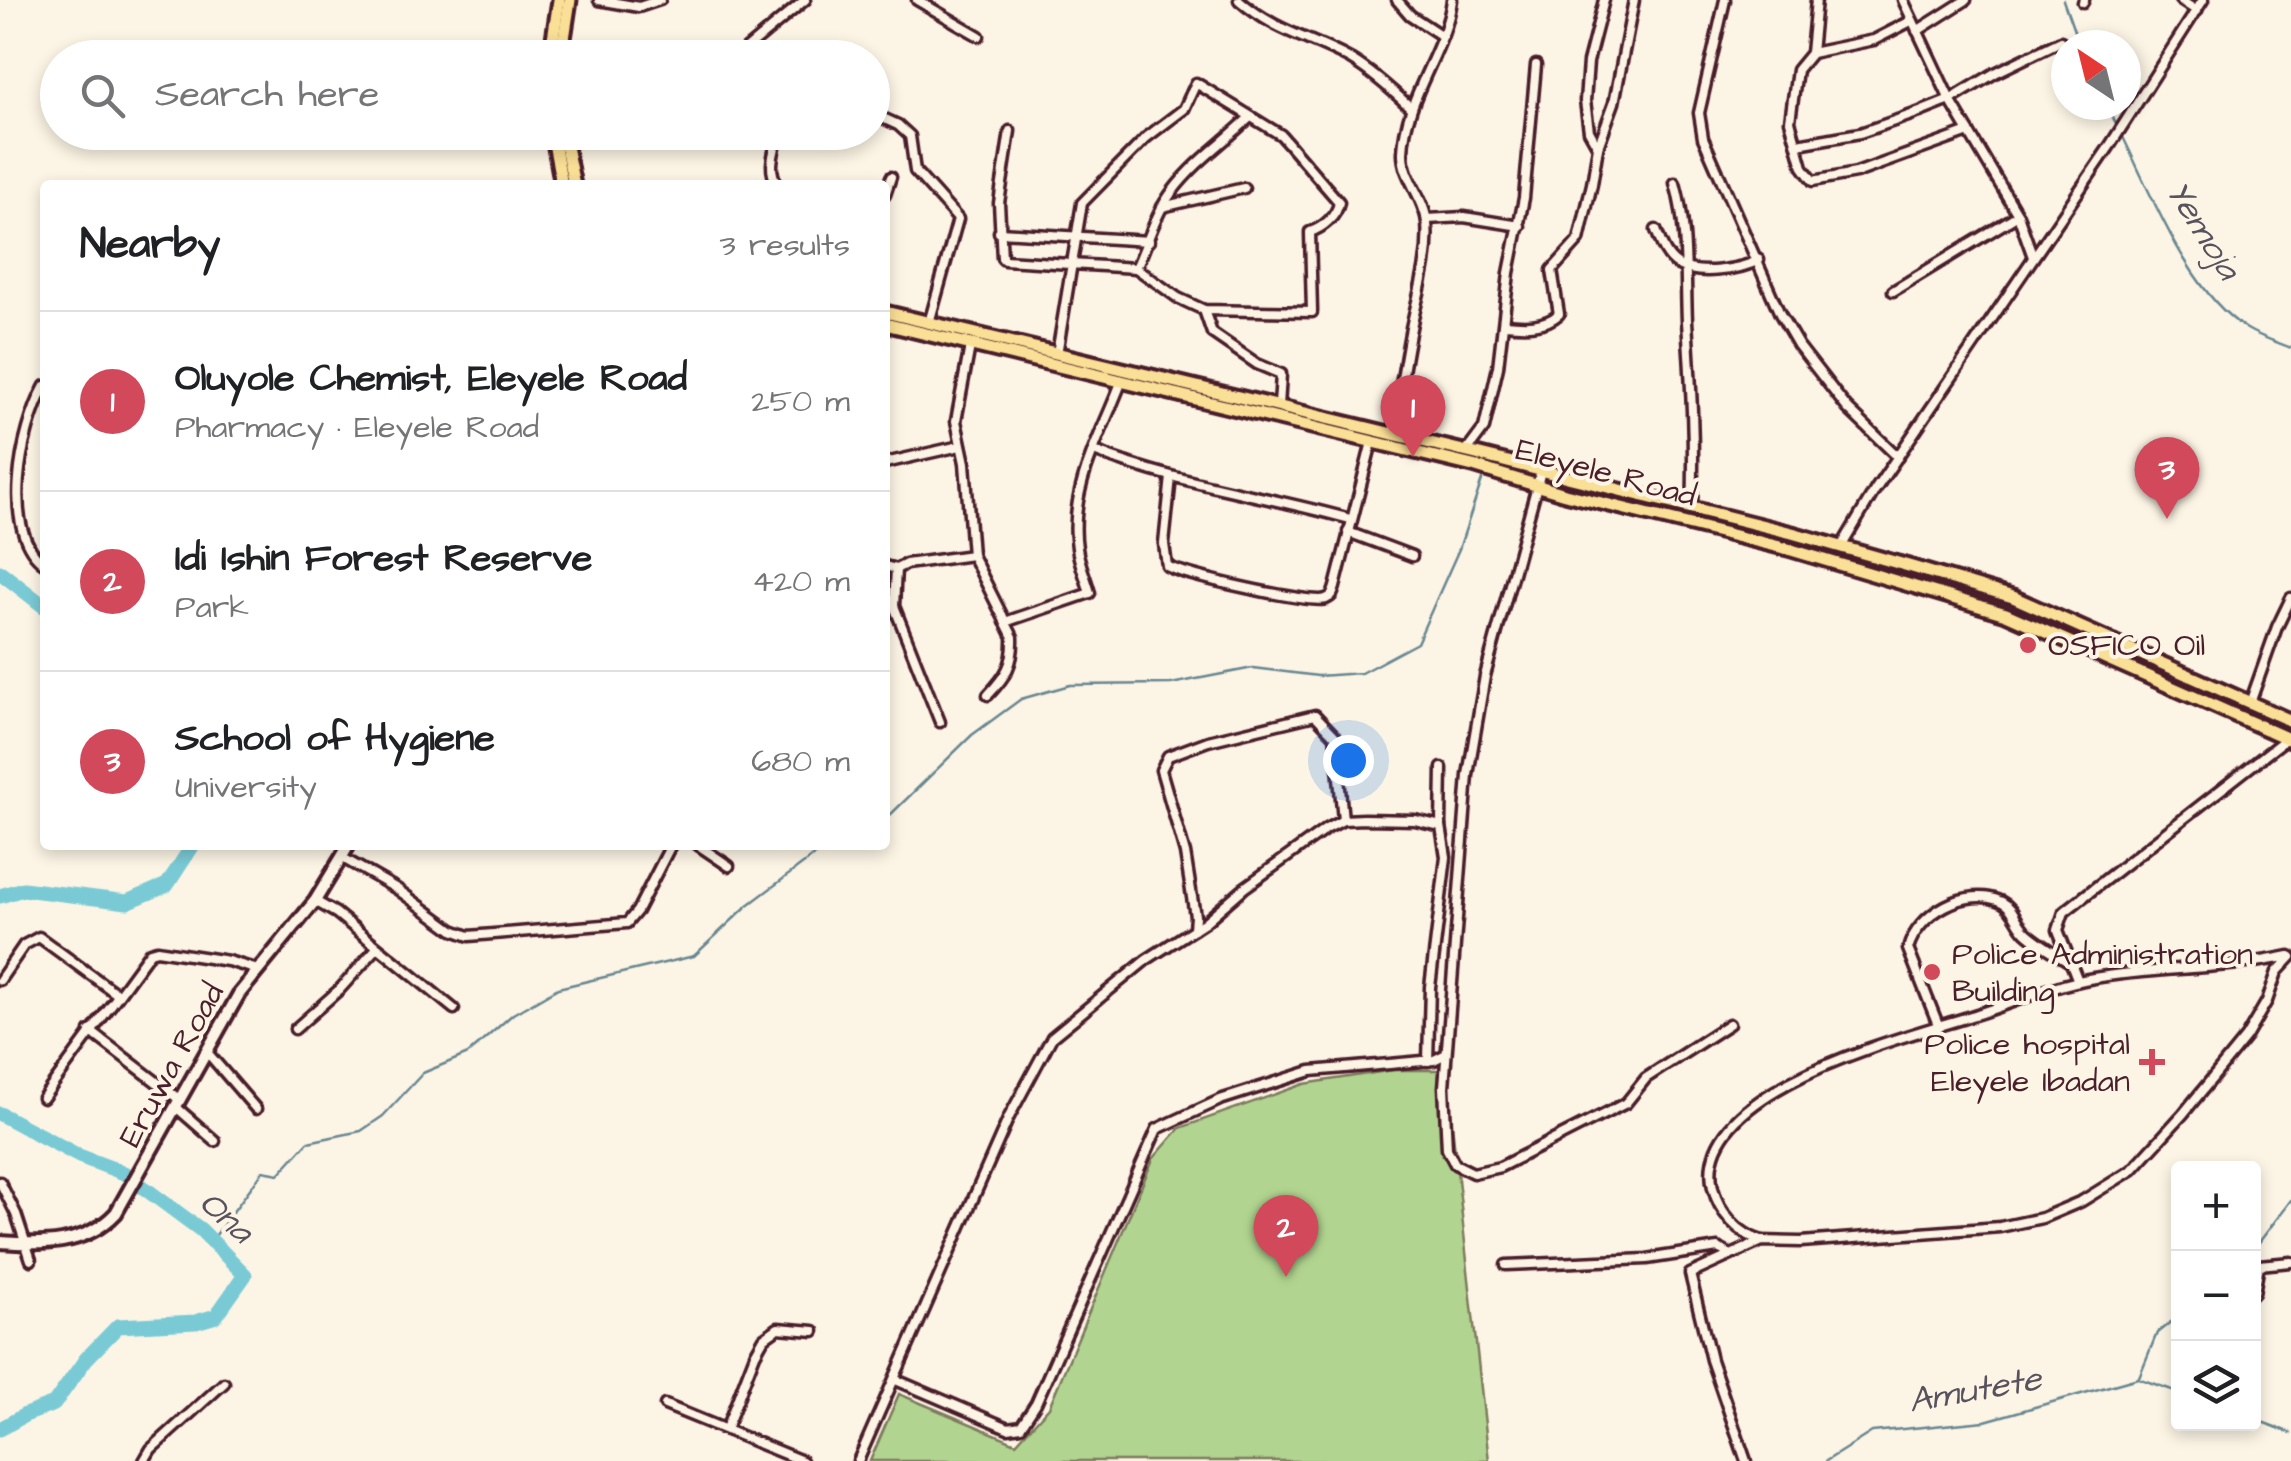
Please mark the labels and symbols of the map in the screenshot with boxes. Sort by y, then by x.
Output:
north arrow [2051,30,2141,120]
water label: Yemoja [2153,171,2254,291]
pin: 1 [1380,374,1446,457]
street label: Eleyele Road [1511,427,1701,519]
pin: 3 [2134,436,2200,519]
place label: OSFICO Oil [2048,623,2205,668]
marker: OSFICO Oil [2017,634,2039,656]
your location [1323,735,1374,786]
place label: Police Administration Building [1952,932,2253,1014]
marker: Police Administration Building [1921,961,1943,983]
street label: Eruwa Road [108,975,236,1155]
place label: Police hospital Eleyele Ibadan [1925,1022,2130,1104]
marker: Police hospital Eleyele Ibadan [2139,1049,2165,1075]
water label: Ona [188,1179,266,1256]
pin: 2 [1254,1194,1318,1277]
water label: Amutete [1905,1354,2047,1426]

